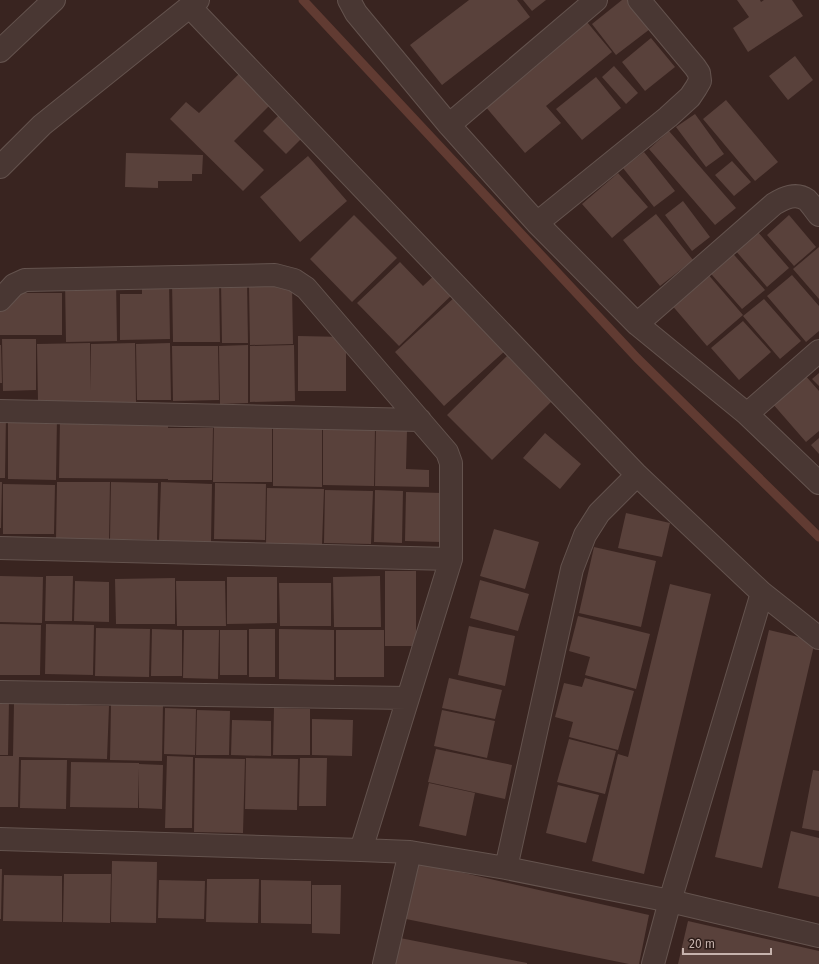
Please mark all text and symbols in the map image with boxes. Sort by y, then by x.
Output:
scale bar [683,930,771,956]
text: 20 m [689,937,715,951]

